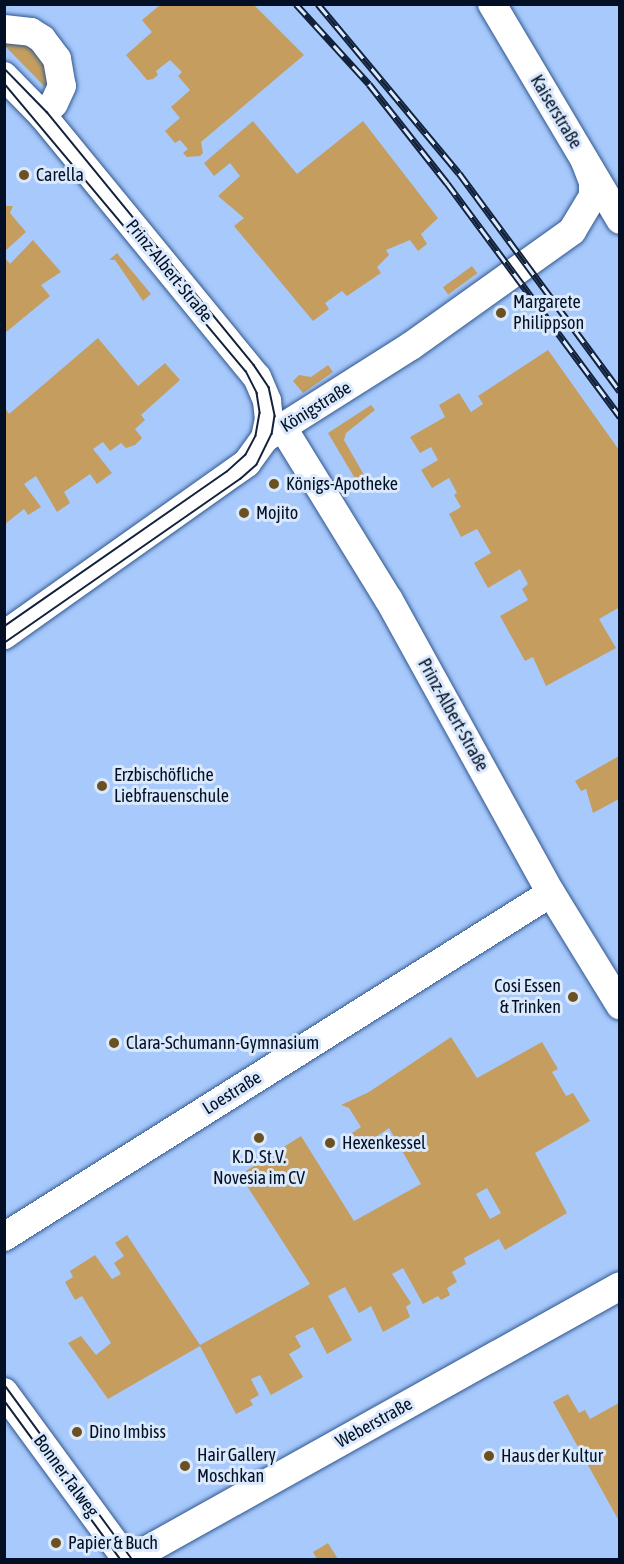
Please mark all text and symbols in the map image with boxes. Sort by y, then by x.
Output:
street label: Kaiserstraße [526,71,586,153]
place label: Carella [36,164,84,186]
marker: Carella [17,168,31,182]
street label: Prinz-Albert-Straße [121,215,217,327]
place label: Margarete Philippson [513,292,584,334]
marker: Margarete Philippson [494,306,508,320]
street label: Königstraße [277,377,355,437]
place label: Königs-Apotheke [286,473,398,495]
marker: Königs-Apotheke [267,477,281,491]
place label: Mojito [256,502,298,524]
marker: Mojito [237,506,251,520]
street label: Prinz-Albert-Straße [413,655,493,775]
place label: Erzbischöfliche Liebfrauenschule [114,765,229,808]
marker: Erzbischöfliche Liebfrauenschule [95,779,109,793]
place label: Cosi Essen & Trinken [494,976,561,1018]
marker: Cosi Essen & Trinken [566,990,580,1004]
place label: Clara-Schumann-Gymnasium [126,1032,319,1054]
marker: Clara-Schumann-Gymnasium [107,1036,121,1050]
street label: Loestraße [199,1067,265,1119]
marker: K.D. St.V. Novesia im CV [252,1131,266,1145]
place label: Hexenkessel [342,1132,426,1154]
marker: Hexenkessel [323,1136,337,1150]
place label: K.D. St.V. Novesia im CV [213,1147,305,1190]
street label: Weberstraße [332,1393,416,1453]
place label: Dino Imbiss [89,1421,166,1443]
marker: Dino Imbiss [70,1425,84,1439]
street label: Bonner Talweg [29,1431,103,1521]
place label: Hair Gallery Moschkan [197,1445,276,1488]
place label: Haus der Kultur [501,1445,603,1467]
marker: Haus der Kultur [482,1449,496,1463]
marker: Hair Gallery Moschkan [178,1459,192,1473]
place label: Papier & Buch [68,1532,158,1554]
marker: Papier & Buch [49,1536,63,1550]

